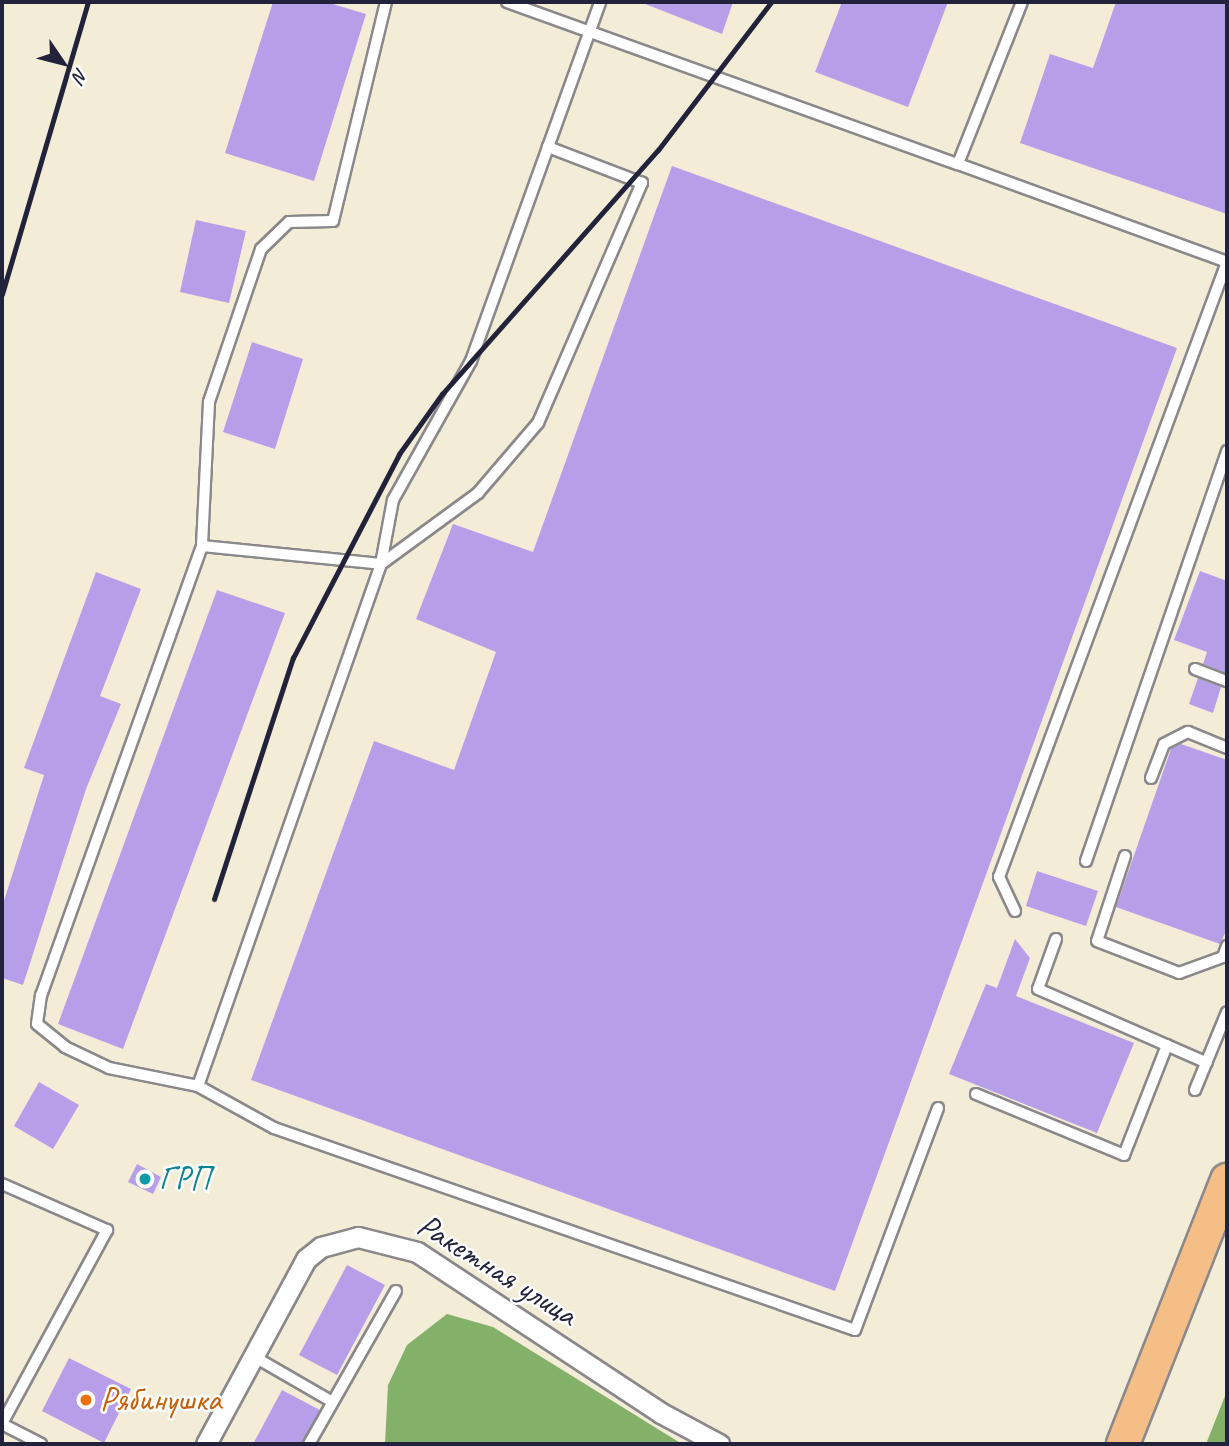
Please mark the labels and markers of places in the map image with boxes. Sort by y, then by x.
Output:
place label: ГРП [159,1159,210,1199]
marker: ГРП [137,1171,153,1187]
place label: Рябинушка [100,1380,221,1420]
marker: Рябинушка [78,1392,94,1408]

